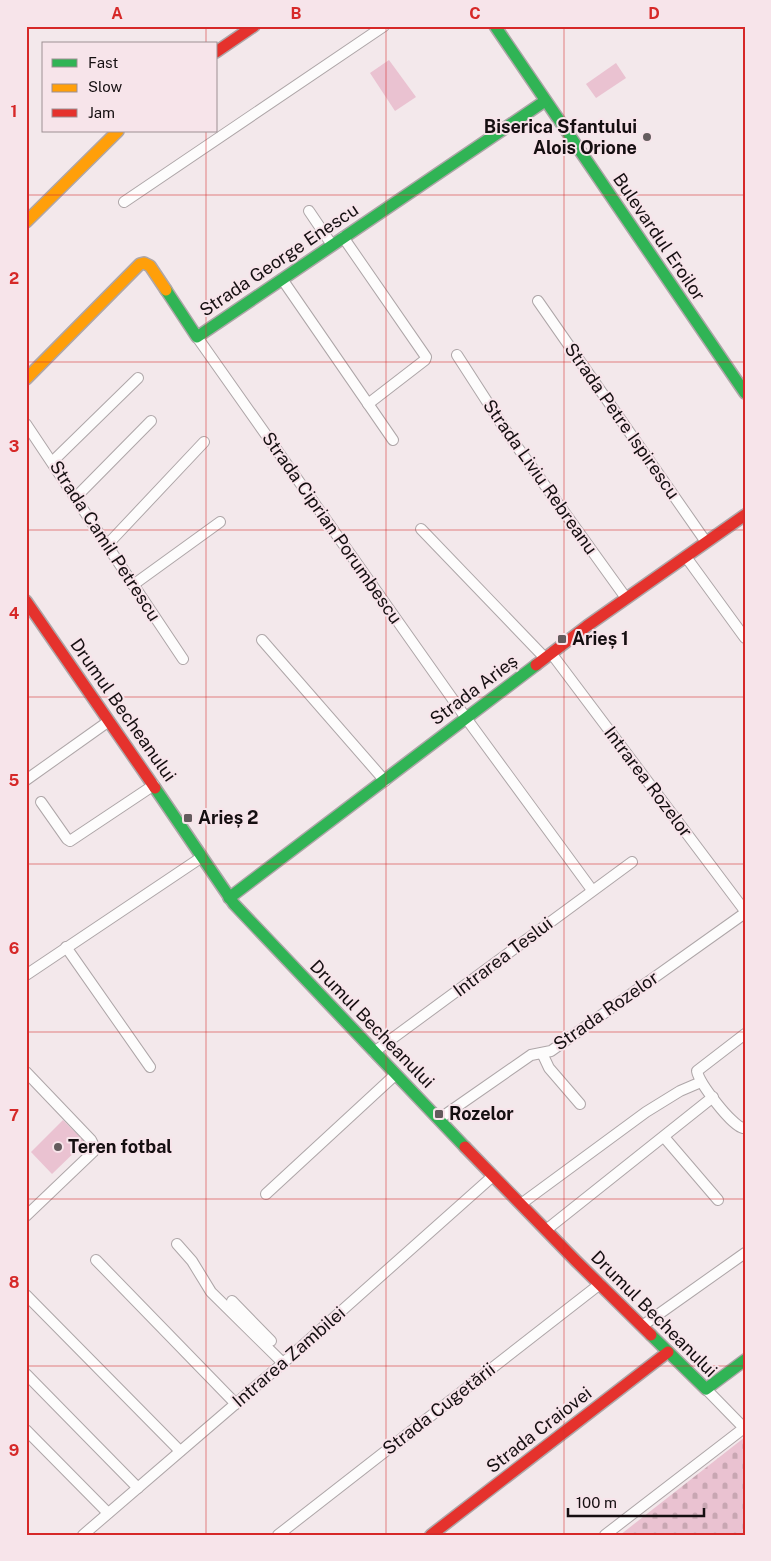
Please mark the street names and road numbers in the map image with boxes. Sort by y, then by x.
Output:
street label: Bulevardul Eroilor [609,169,710,304]
street label: Strada George Enescu [195,199,362,321]
street label: Strada Petre Ispirescu [561,339,684,503]
street label: Strada Liviu Rebreanu [479,395,602,558]
street label: Strada Ciprian Porumbescu [258,428,407,628]
street label: Strada Camil Petrescu [46,457,165,625]
street label: Drumul Becheanului [66,634,181,785]
street label: Strada Arieș [426,650,522,729]
street label: Intrarea Rozelor [600,722,697,841]
street label: Intrarea Teslui [449,912,557,1001]
street label: Drumul Becheanului [306,955,439,1092]
street label: Strada Rozelor [549,967,662,1055]
street label: Drumul Becheanului [587,1246,722,1381]
street label: Intrarea Zambilei [228,1302,349,1411]
street label: Strada Cugetării [378,1358,499,1459]
street label: Strada Craiovei [482,1382,595,1477]

